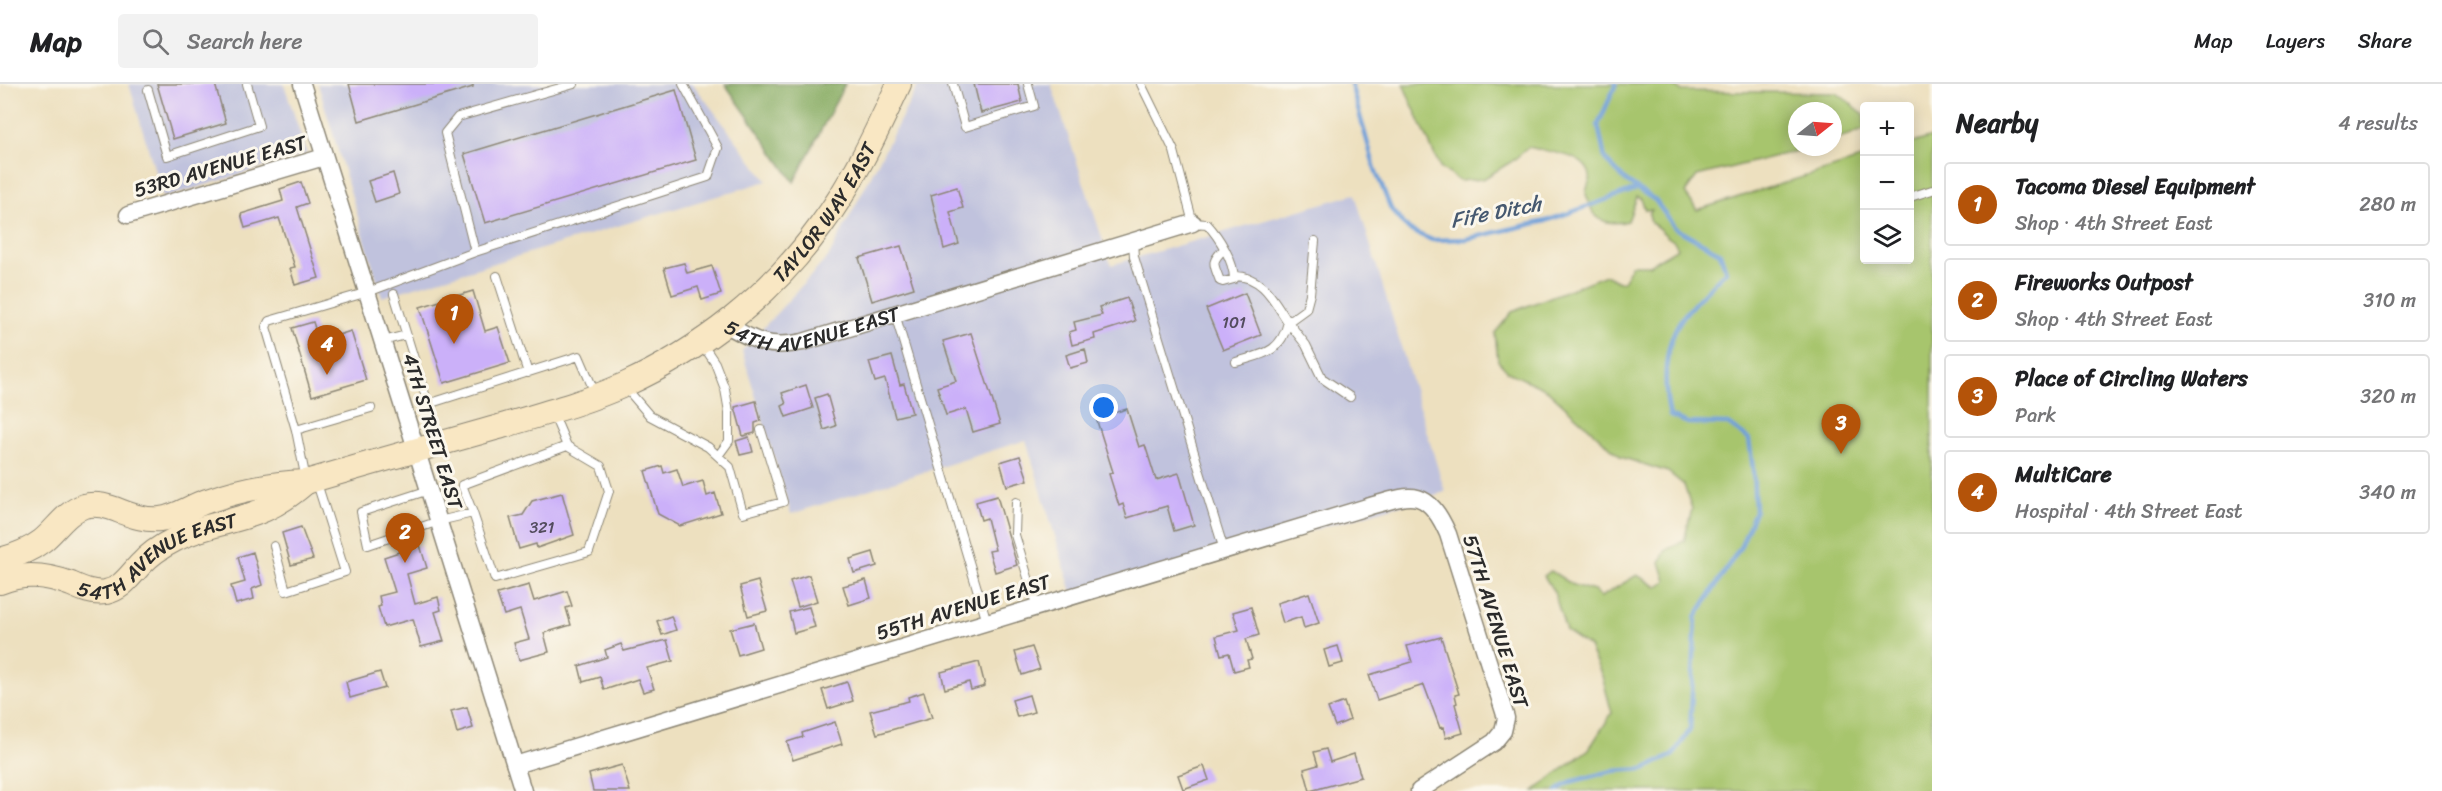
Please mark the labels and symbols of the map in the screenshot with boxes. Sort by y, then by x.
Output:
north arrow [1788,102,1842,156]
street label: 53RD AVENUE EAST [130,125,312,208]
street label: TAYLOR WAY EAST [764,135,887,291]
water label: Fife Ditch [1447,184,1547,239]
pin: 1 [434,294,474,344]
street label: 54TH AVENUE EAST [718,296,905,363]
house number: 101 [1222,308,1246,337]
pin: 4 [308,326,346,375]
street label: 4TH STREET EAST [392,349,473,515]
your location [1089,393,1118,422]
pin: 3 [1822,404,1860,454]
street label: 54TH AVENUE EAST [72,503,242,611]
house number: 321 [530,513,555,542]
pin: 2 [386,514,424,563]
street label: 57TH AVENUE EAST [1453,530,1539,713]
street label: 55TH AVENUE EAST [872,564,1056,651]

